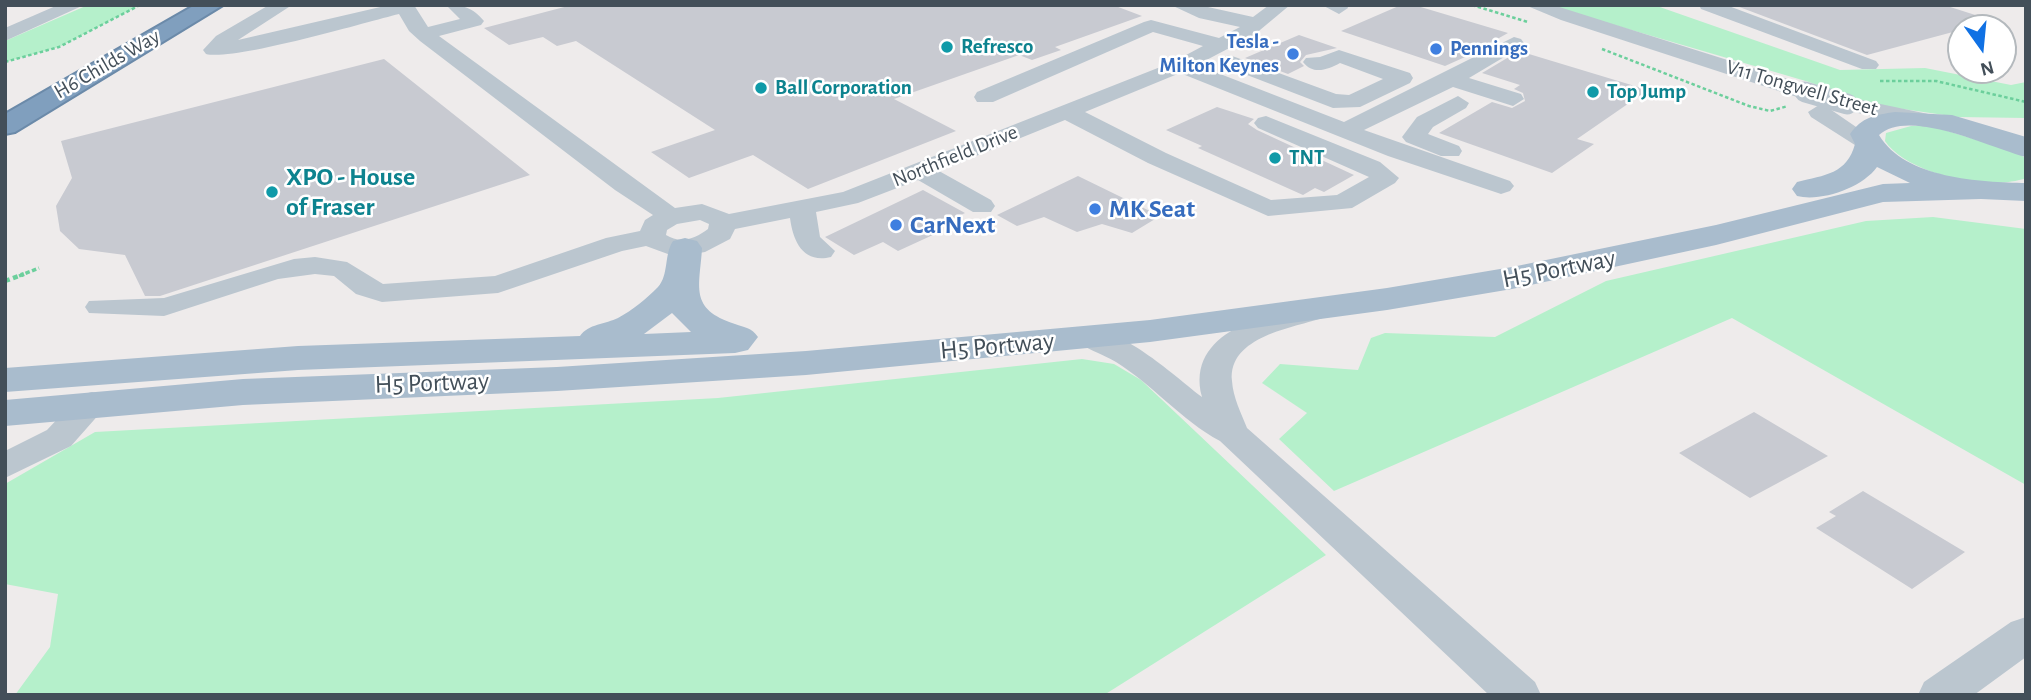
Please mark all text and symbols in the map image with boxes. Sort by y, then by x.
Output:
north arrow [1947,14,2017,84]
street label: H6 Childs Way [50,24,164,104]
place label: Tesla - Milton Keynes [1160,29,1279,79]
place label: Refresco [961,34,1033,60]
place label: Pennings [1450,36,1528,62]
marker: Refresco [939,39,955,55]
marker: Pennings [1428,41,1444,57]
marker: Tesla - Milton Keynes [1285,46,1301,62]
street label: V11 Tongwell Street [1723,54,1881,122]
text: N [1978,57,1996,79]
place label: Ball Corporation [775,75,912,101]
place label: Top Jump [1607,79,1686,105]
marker: Ball Corporation [753,80,769,96]
marker: Top Jump [1585,84,1601,100]
street label: Northfield Drive [889,119,1021,193]
place label: TNT [1289,145,1324,171]
marker: TNT [1267,150,1283,166]
place label: XPO - House of Fraser [286,161,415,222]
marker: XPO - House of Fraser [264,184,280,200]
place label: MK Seat [1109,193,1195,225]
marker: MK Seat [1087,201,1103,217]
place label: CarNext [910,209,995,241]
marker: CarNext [888,217,904,233]
street label: H5 Portway [1500,243,1618,295]
street label: H5 Portway [939,325,1055,367]
street label: H5 Portway [374,365,490,401]

